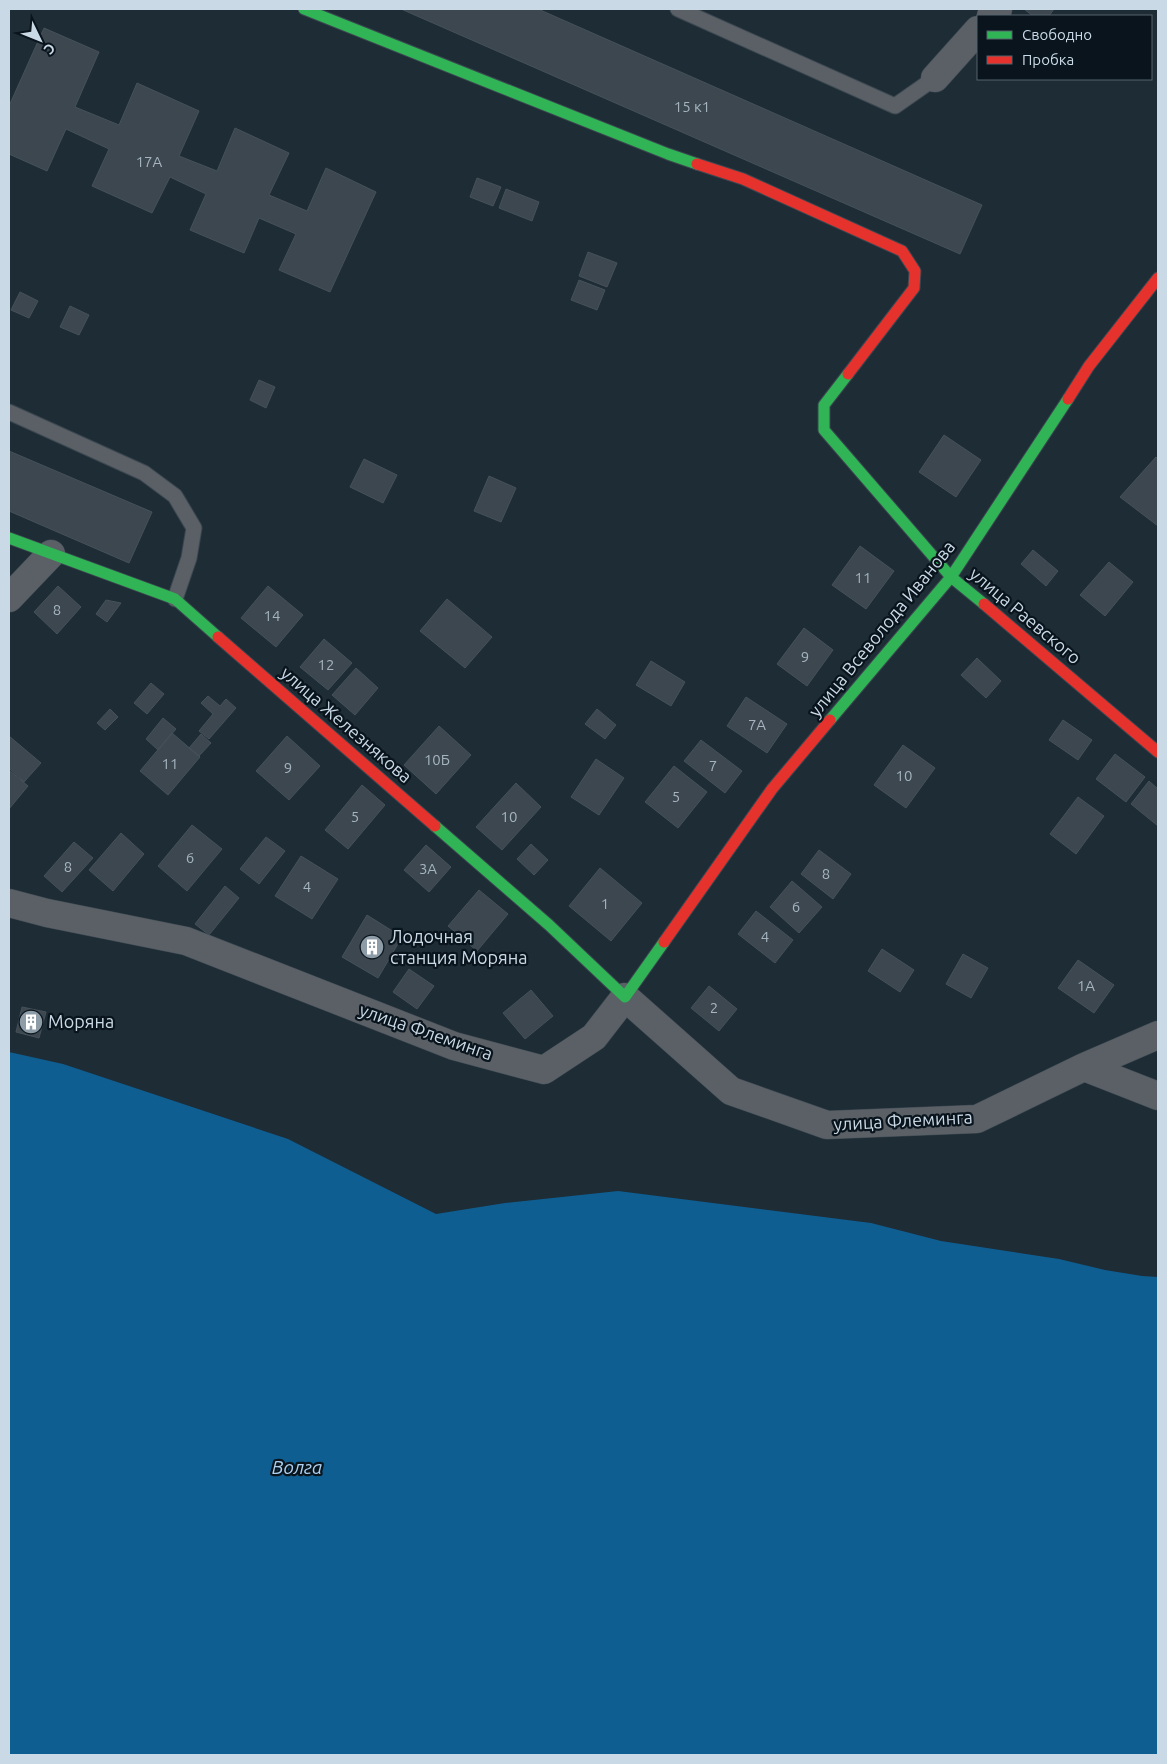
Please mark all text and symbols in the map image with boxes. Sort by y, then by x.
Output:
north arrow [15,15,65,65]
legend [977,15,1152,80]
text: Свободно [1022,26,1092,43]
text: С [41,40,58,58]
text: Пробка [1022,51,1074,68]
house number: 15 к1 [674,98,710,115]
house number: 17А [136,153,163,170]
street label: улица Всеволода Иванова [804,536,958,720]
street label: улица Раевского [966,563,1085,667]
house number: 11 [855,569,871,586]
house number: 8 [53,601,61,618]
house number: 14 [264,607,280,624]
house number: 9 [801,648,809,665]
house number: 12 [318,656,334,673]
street label: улица Железнякова [277,662,416,786]
house number: 7А [748,716,766,733]
house number: 10Б [424,751,450,768]
house number: 11 [162,755,178,772]
house number: 7 [709,757,717,774]
house number: 9 [284,759,292,776]
house number: 10 [896,767,912,784]
house number: 5 [672,788,680,805]
house number: 5 [351,808,359,825]
house number: 10 [501,808,517,825]
house number: 6 [186,849,194,866]
house number: 8 [64,858,72,875]
house number: 3А [419,860,437,877]
house number: 8 [822,865,830,882]
house number: 4 [303,878,311,895]
house number: 1 [601,895,609,912]
house number: 6 [792,898,800,915]
place label: Лодочная станция Моряна [390,926,527,967]
house number: 4 [761,928,769,945]
building icon: Лодочная станция Моряна [359,934,385,960]
house number: 1А [1077,977,1095,994]
street label: улица Флеминга [357,999,496,1063]
house number: 2 [710,999,718,1016]
building icon: Моряна [18,1009,44,1035]
place label: Моряна [48,1011,114,1031]
street label: улица Флеминга [833,1106,973,1134]
water label: Волга [272,1456,322,1478]

